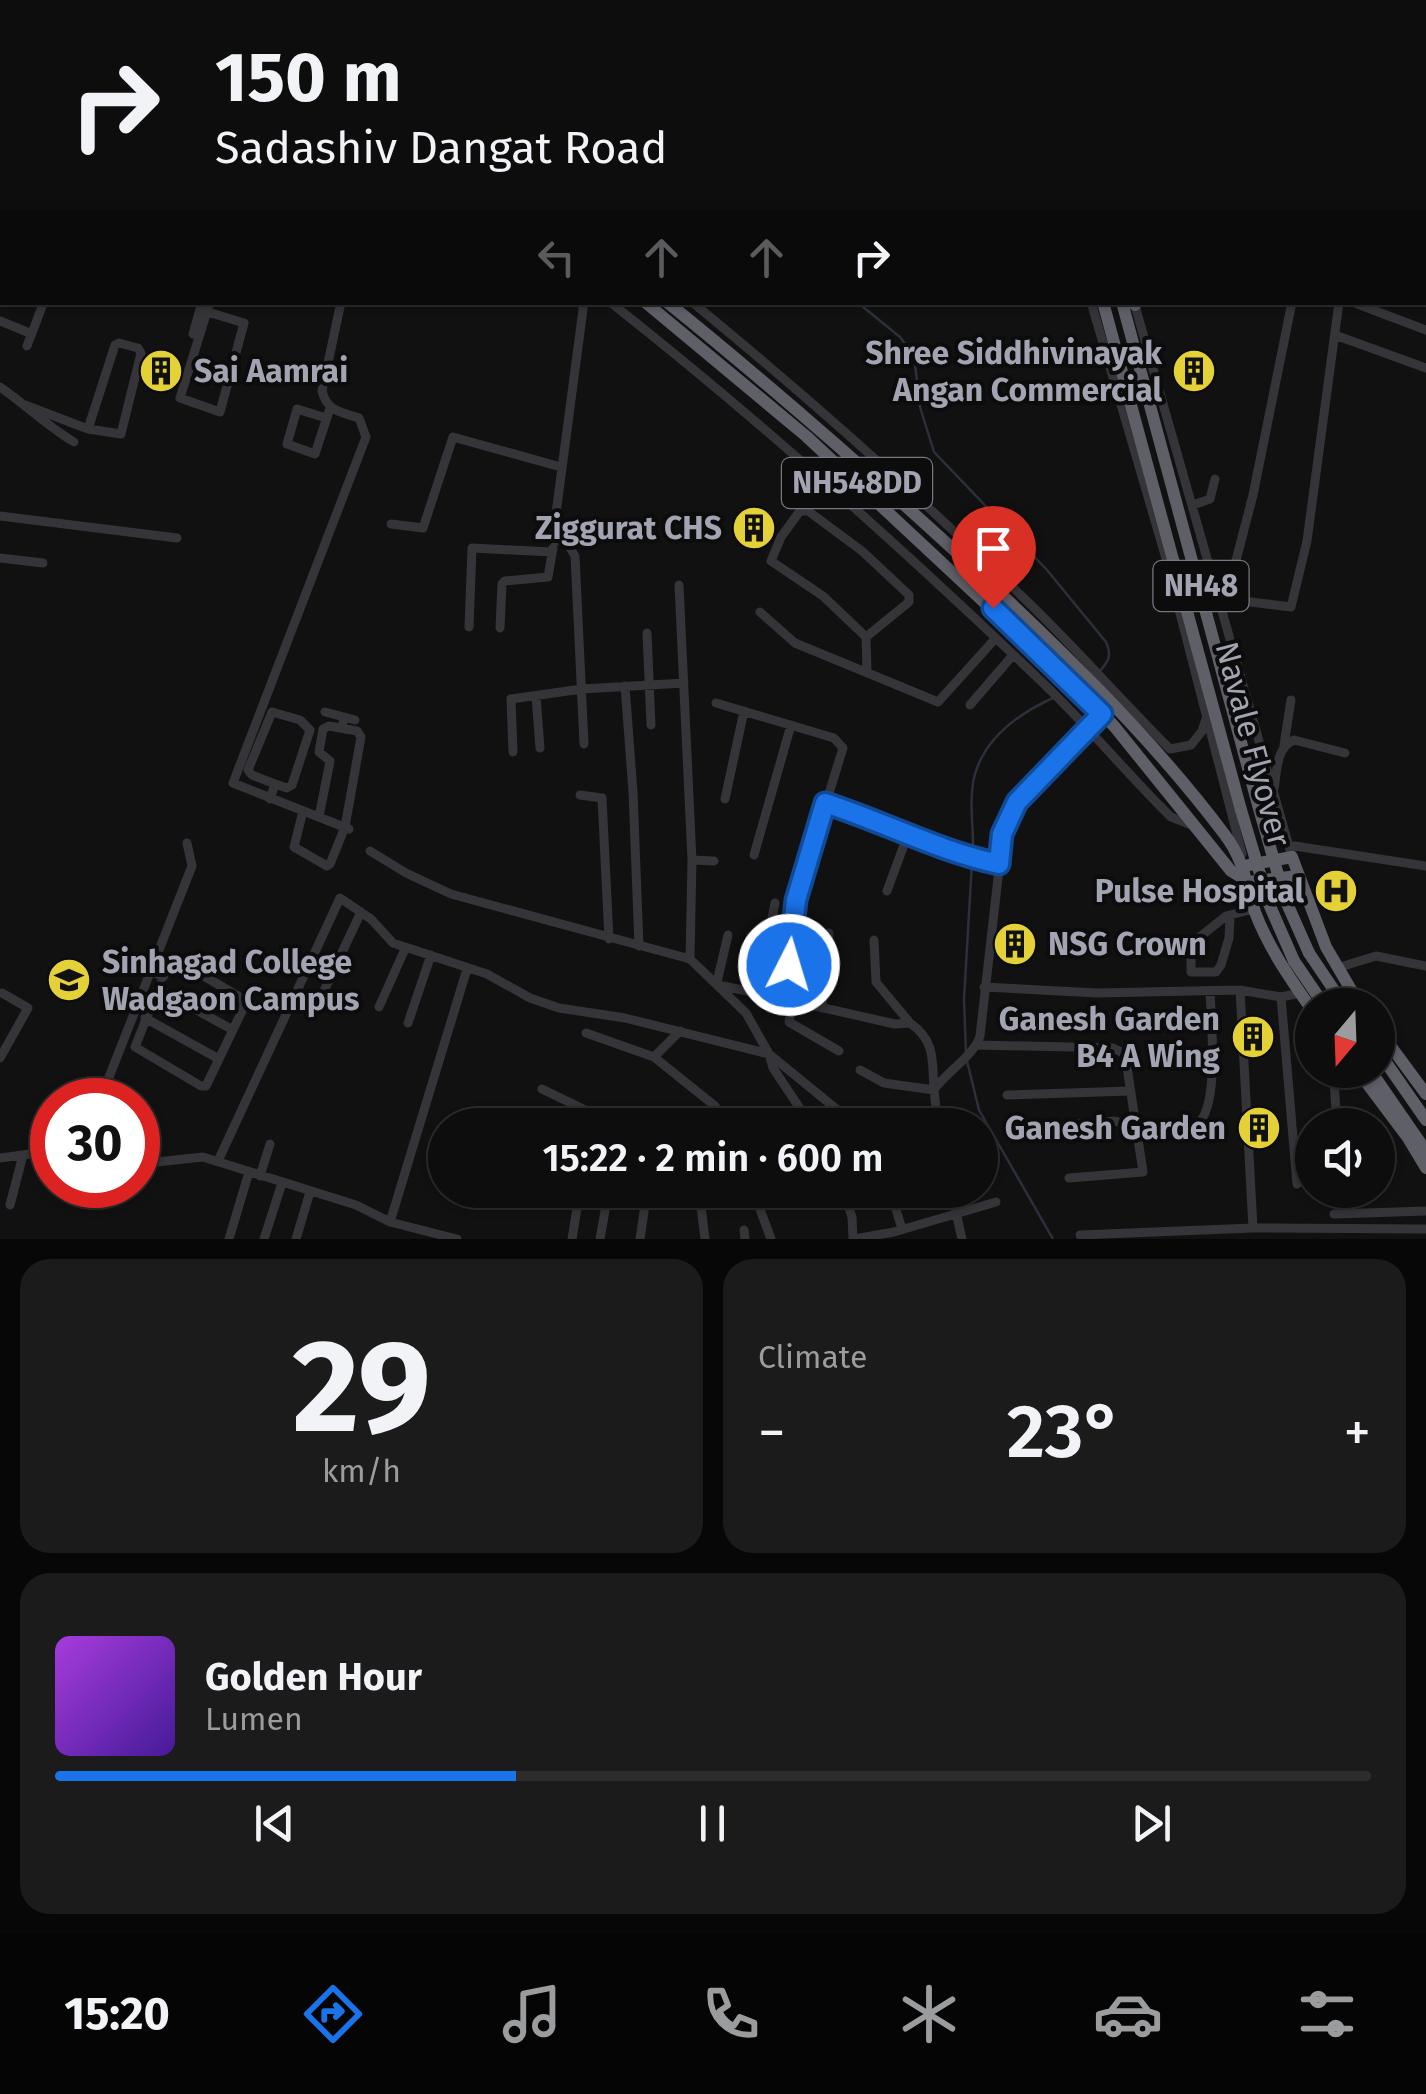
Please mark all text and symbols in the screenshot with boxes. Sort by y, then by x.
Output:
text: 150 m [215,36,402,120]
icon: right [50,40,180,170]
text: Sadashiv Dangat Road [215,121,667,175]
icon: left [529,230,584,285]
icon: ahead [634,230,689,285]
icon: ahead [739,230,794,285]
icon: right [844,230,899,285]
place label: Shree Siddhivinayak Angan Commercial [865,334,1162,409]
building icon: Sai Aamrai [138,348,184,394]
building icon: Shree Siddhivinayak Angan Commercial [1171,348,1217,394]
place label: Sai Aamrai [194,352,348,390]
road number: NH548DD [782,458,932,508]
building icon: Ziggurat CHS [731,505,777,551]
pin [951,506,1036,609]
place label: Ziggurat CHS [535,509,722,547]
icon: arrive [966,521,1021,576]
road number: NH48 [1154,561,1248,611]
street label: Navale Flyover [1207,638,1299,851]
hospital icon: Pulse Hospital [1313,868,1359,914]
place label: Pulse Hospital [1095,872,1304,910]
position arrow [737,913,841,1017]
building icon: NSG Crown [992,921,1038,967]
place label: NSG Crown [1048,925,1207,963]
place label: Sinhagad College Wadgaon Campus [102,943,360,1018]
school or university icon: Sinhagad College Wadgaon Campus [46,957,92,1003]
north arrow [1295,988,1395,1088]
map controls [1295,988,1395,1208]
place label: Ganesh Garden B4 A Wing [999,1000,1220,1075]
building icon: Ganesh Garden B4 A Wing [1230,1014,1276,1060]
speed limit sign: 30 [30,1078,160,1208]
building icon: Ganesh Garden [1236,1105,1282,1151]
button: sound [1295,1108,1395,1208]
place label: Ganesh Garden [1005,1109,1226,1147]
text: 15:22 · 2 min · 600 m [542,1135,884,1181]
text: 29 [292,1309,431,1465]
text: Climate [758,1338,867,1376]
text: 23° [1007,1387,1122,1477]
text: − [758,1400,786,1466]
text: + [1344,1400,1371,1466]
text: km/h [322,1452,401,1490]
text: Golden Hour [205,1654,422,1700]
text: Lumen [205,1700,303,1738]
icon: previous [247,1796,302,1851]
icon: pause [685,1796,740,1851]
icon: next [1124,1796,1179,1851]
icon: directions [298,1979,368,2049]
icon: music [497,1979,567,2049]
icon: phone [696,1979,766,2049]
icon: climate [894,1979,964,2049]
icon: car [1093,1979,1163,2049]
icon: filters [1292,1979,1362,2049]
text: 15:20 [64,1987,170,2041]

